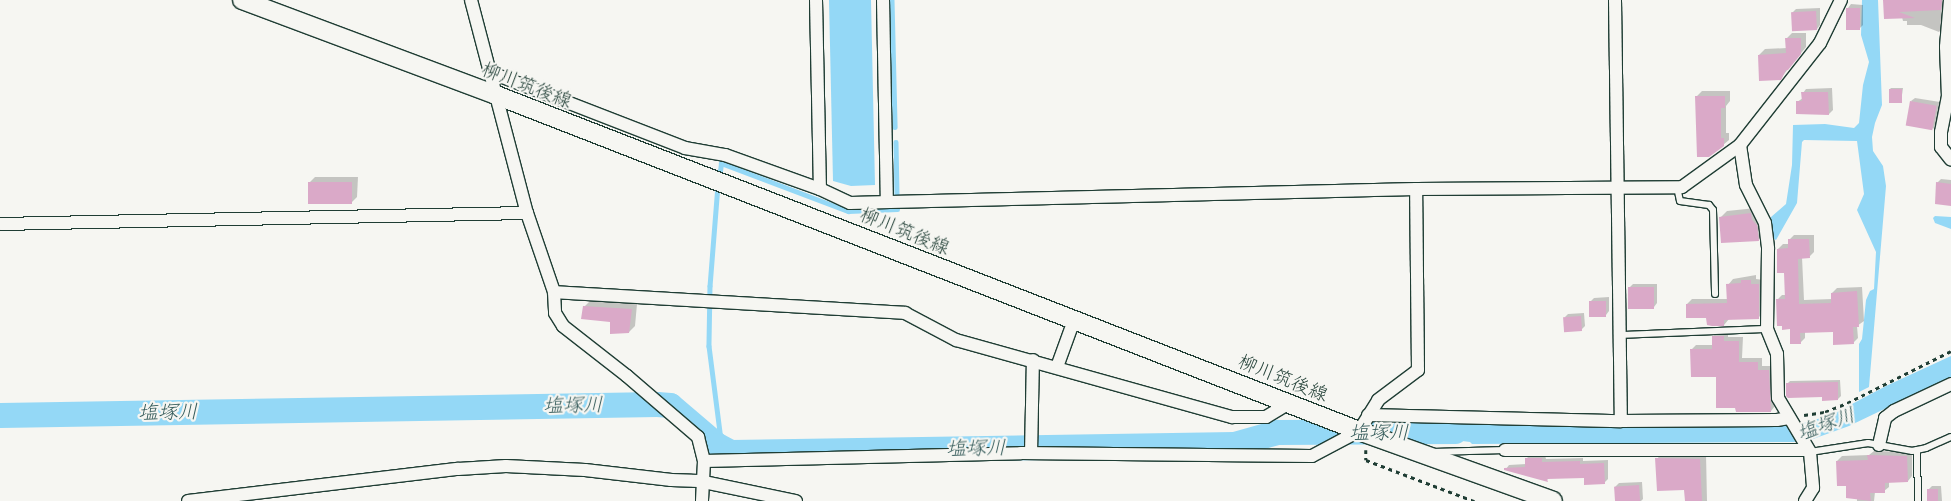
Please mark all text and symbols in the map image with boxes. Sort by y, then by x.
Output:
street label: 柳川筑後線 [479,57,575,113]
street label: 柳川筑後線 [857,203,953,259]
street label: 柳川筑後線 [1235,350,1331,406]
water label: 塩塚川 [543,392,603,418]
water label: 塩塚川 [138,399,198,425]
water label: 塩塚川 [1794,402,1858,446]
water label: 塩塚川 [1349,420,1409,444]
water label: 塩塚川 [946,435,1006,461]

